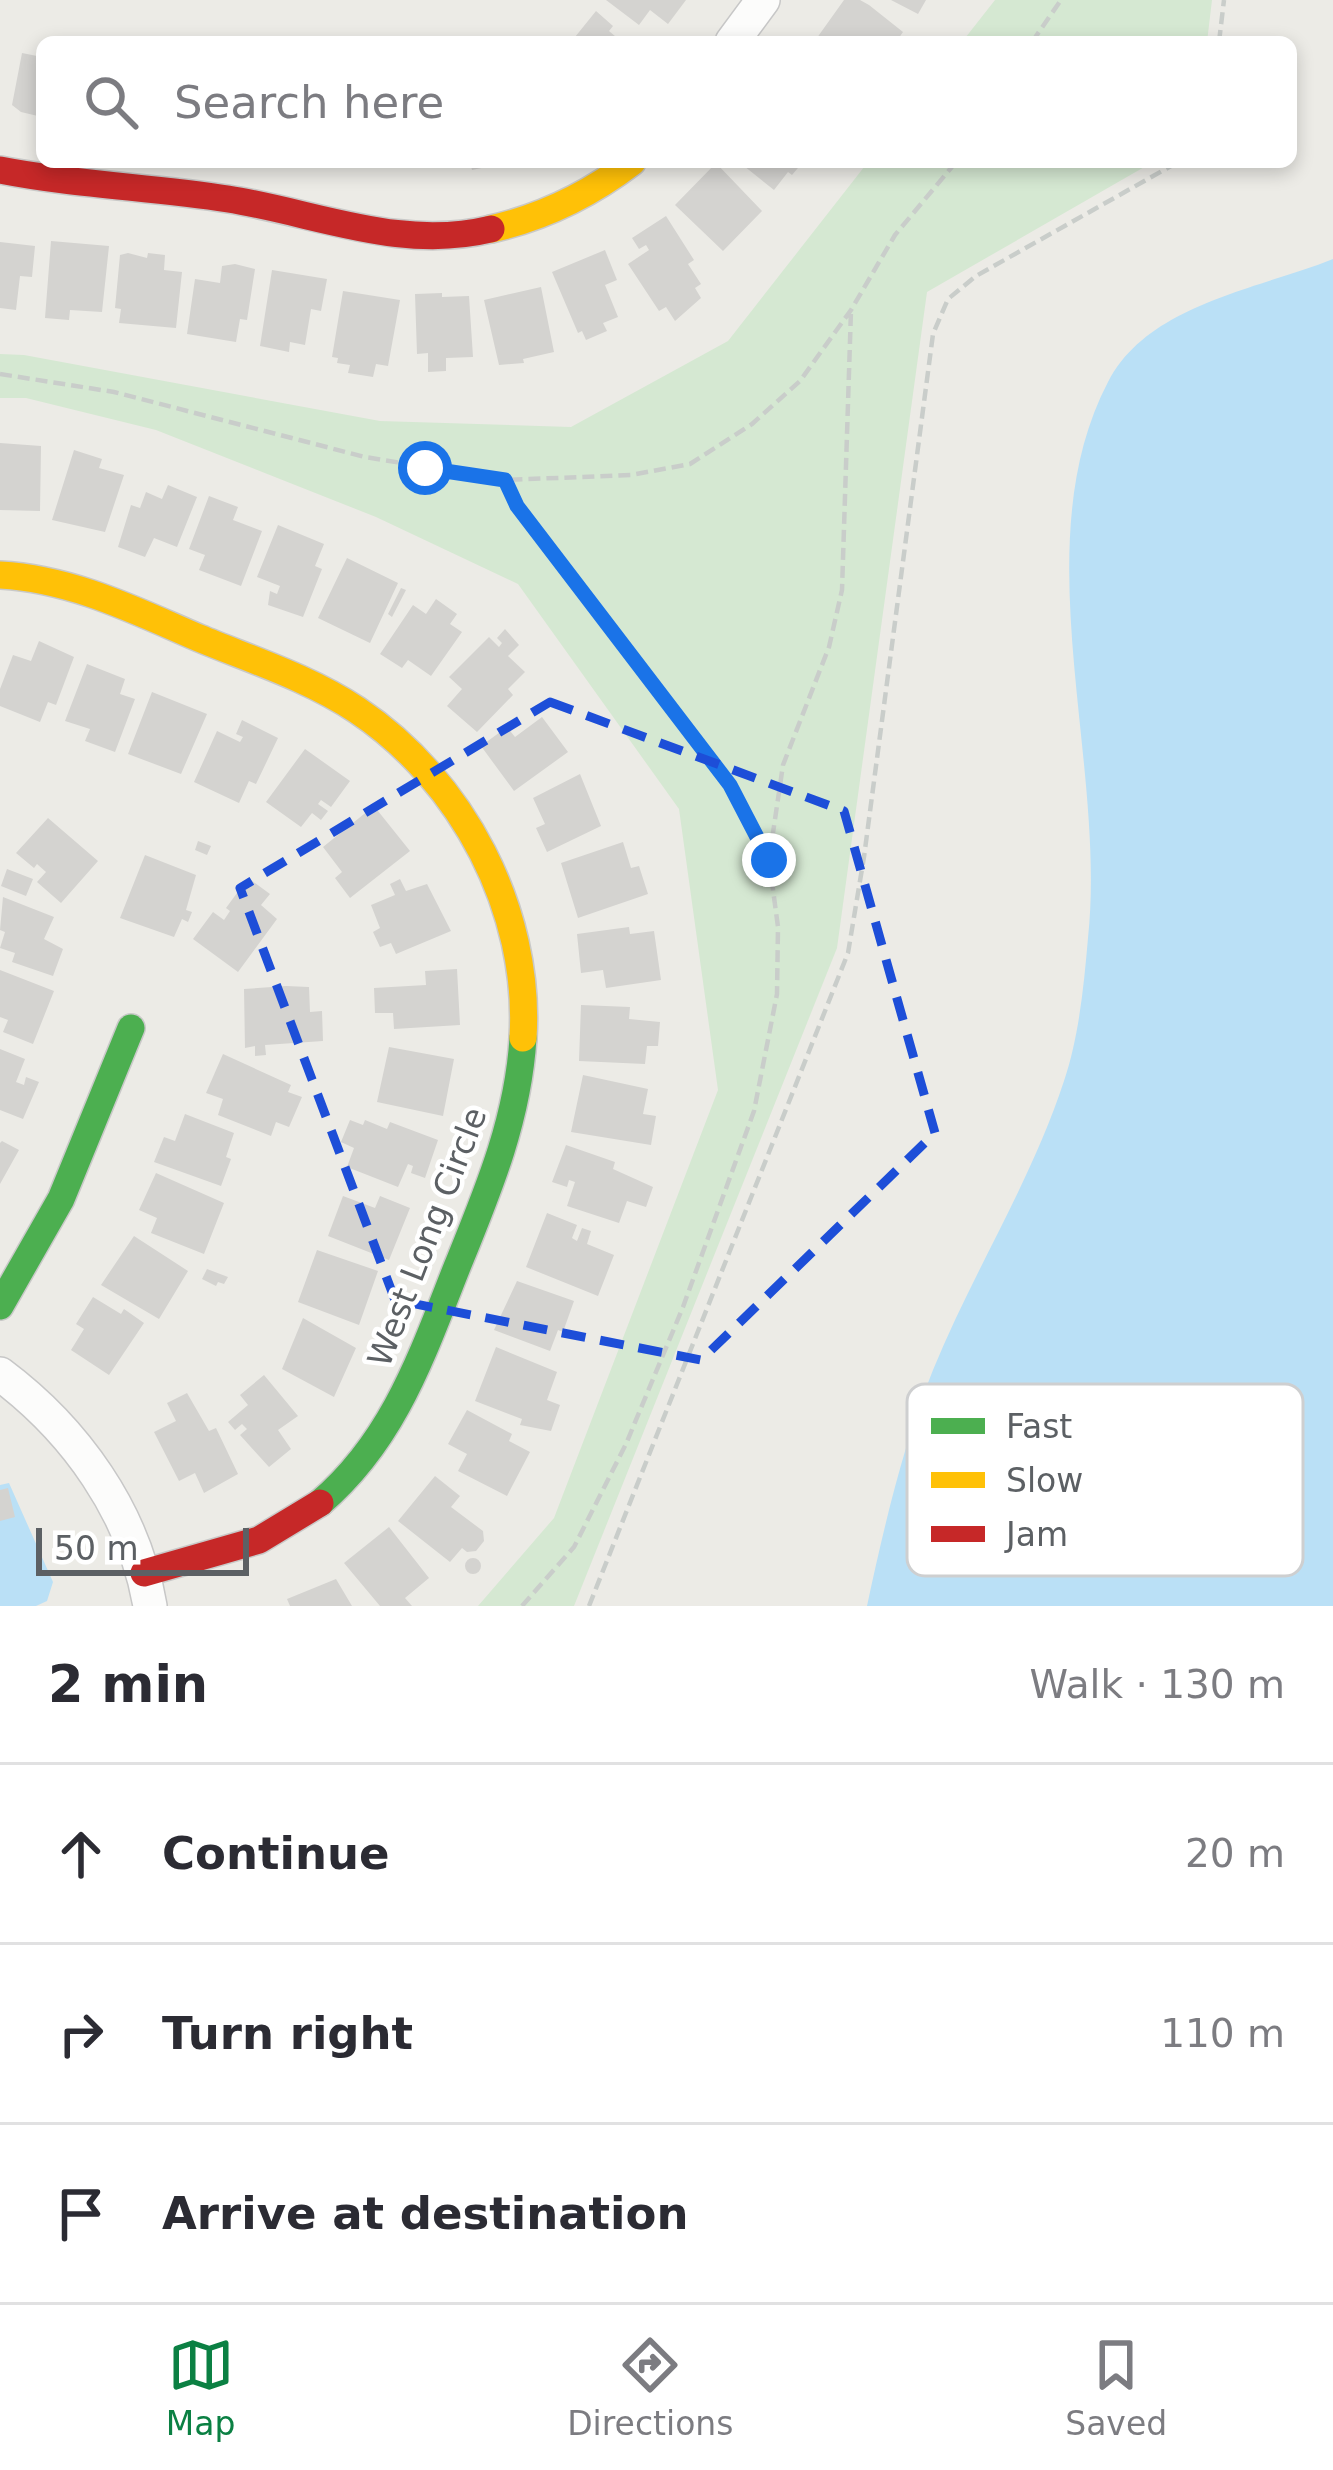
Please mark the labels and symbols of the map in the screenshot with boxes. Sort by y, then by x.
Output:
route start [398,441,452,495]
route end [742,833,796,887]
street label: West Long Circle [360,1102,494,1372]
legend [907,1384,1303,1576]
text: Fast [1006,1407,1072,1446]
text: Slow [1006,1461,1083,1500]
text: Jam [1004,1515,1068,1554]
scale bar [36,1522,249,1575]

